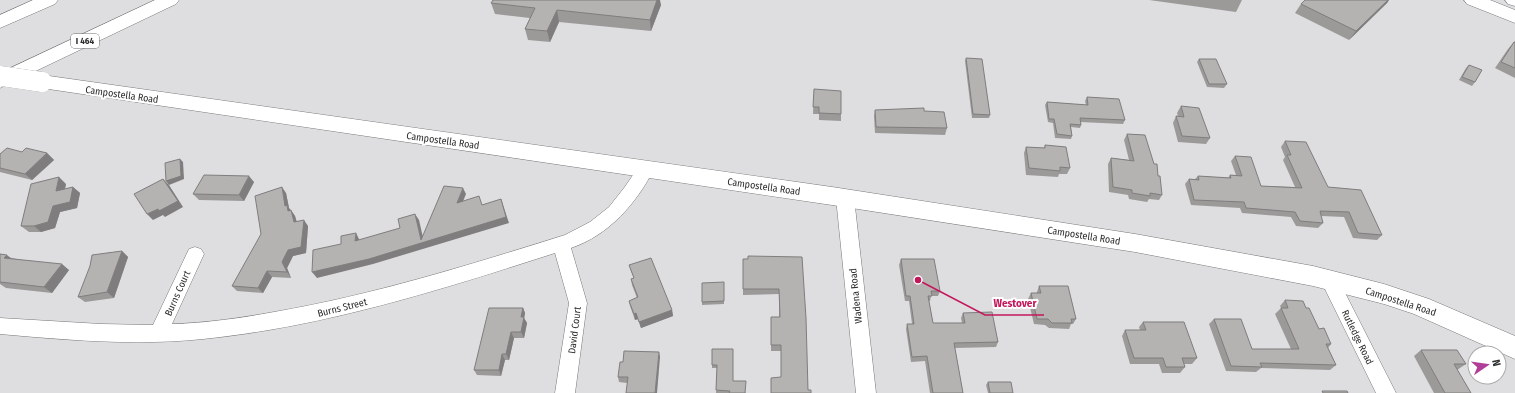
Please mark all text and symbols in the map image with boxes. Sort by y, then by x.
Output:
road number: I 464 [71,34,99,48]
street label: Campostella Road [85,84,159,106]
street label: Campostella Road [406,130,480,152]
street label: Campostella Road [727,176,801,198]
street label: Campostella Road [1047,224,1121,248]
street label: Burns Court [163,268,193,318]
street label: Wadena Road [847,268,865,324]
street label: Campostella Road [1364,285,1438,319]
callout: Westover [985,292,1044,315]
street label: Burns Street [316,296,369,320]
text: Westover [994,297,1037,310]
street label: David Court [566,305,584,354]
street label: Rutledge Road [1339,308,1375,367]
north arrow [1467,345,1507,385]
text: N [1489,358,1503,368]

